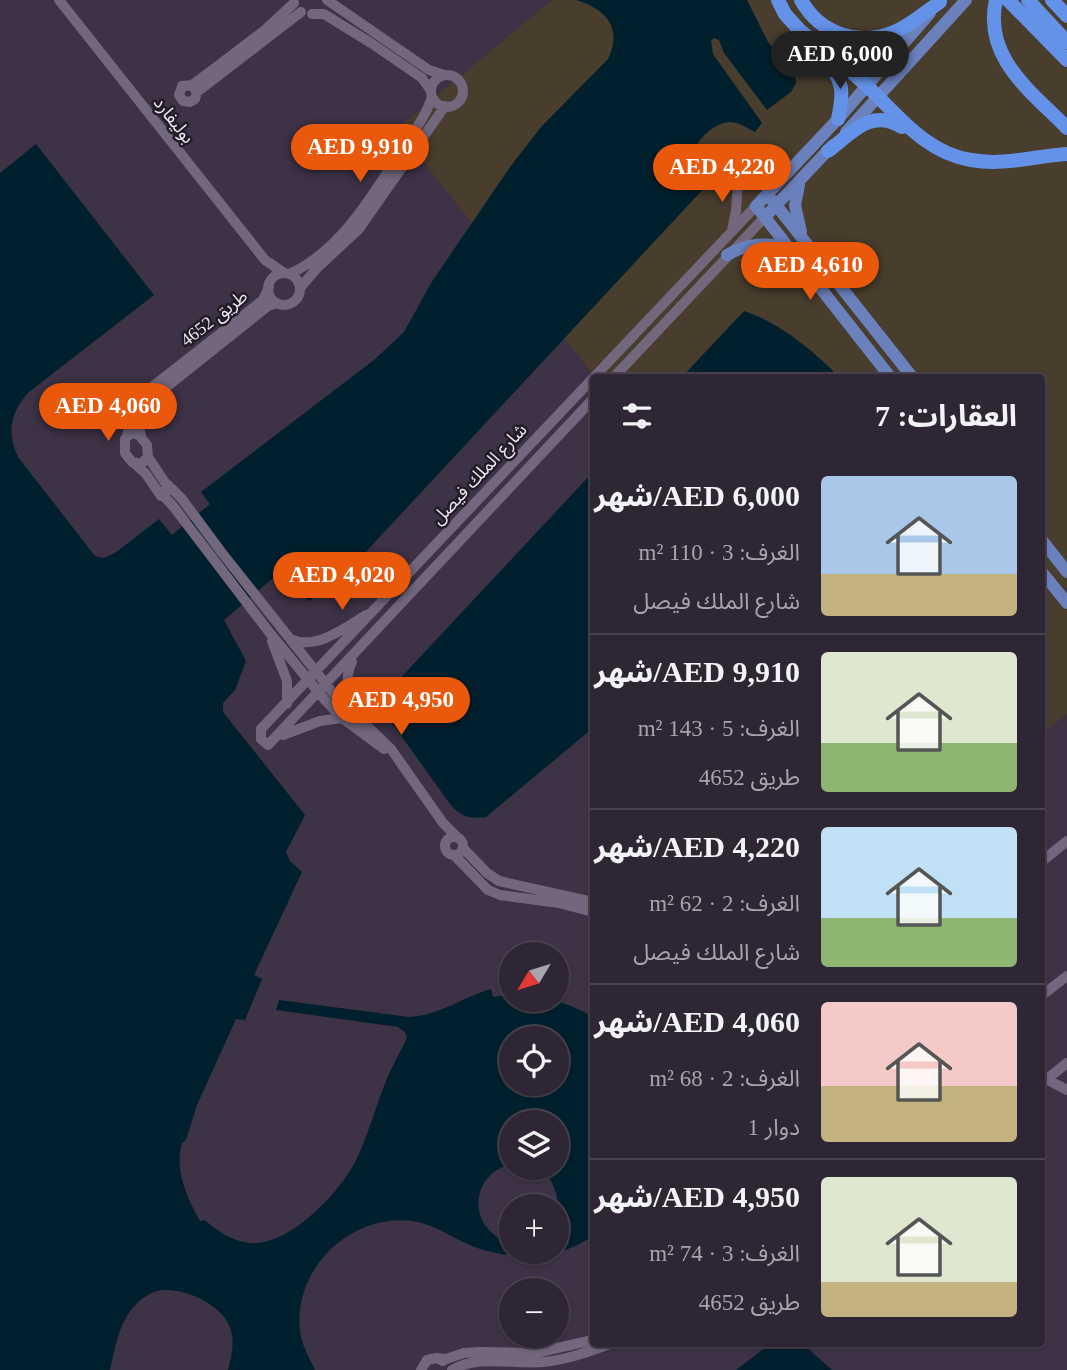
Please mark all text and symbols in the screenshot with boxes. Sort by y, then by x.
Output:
pin: AED 6,000 [760,32,920,91]
text: AED 6,000 [787,41,893,66]
street label: بوليفارد [149,93,198,148]
pin: AED 9,910 [280,124,440,184]
text: AED 9,910 [307,134,413,159]
pin: AED 4,220 [642,144,802,204]
text: AED 4,220 [669,154,775,179]
pin: AED 4,610 [730,243,890,302]
text: AED 4,610 [757,252,863,277]
street label: طريق 4652 [177,286,252,351]
pin: AED 4,060 [28,384,188,443]
text: AED 4,060 [55,393,161,418]
icon: filters [618,397,656,435]
text: العقارات: 7 [875,399,1017,432]
street label: شارع الملك فيصل [427,419,534,531]
text: AED 6,000/شهر [594,479,800,512]
icon: home [877,504,961,588]
text: الغرف: 3 · 110 m² [639,540,800,565]
pin: AED 4,020 [262,552,422,612]
text: AED 4,020 [289,562,395,587]
text: شارع الملك فيصل [633,589,800,614]
text: AED 9,910/شهر [594,655,800,688]
pin: AED 4,950 [321,678,481,737]
icon: home [877,680,961,764]
text: AED 4,950 [348,687,454,712]
text: الغرف: 5 · 143 m² [638,716,800,741]
text: طريق 4652 [699,765,800,790]
text: AED 4,220/شهر [594,830,800,863]
icon: home [877,855,961,939]
text: الغرف: 2 · 62 m² [649,891,800,916]
text: شارع الملك فيصل [633,940,800,965]
north arrow [499,942,569,1012]
map controls [499,942,569,1348]
text: AED 4,060/شهر [594,1005,800,1038]
button: locate [499,1026,569,1096]
icon: home [877,1030,961,1114]
text: الغرف: 2 · 68 m² [649,1066,800,1091]
button: layers [499,1110,569,1180]
text: دوار 1 [748,1115,800,1140]
text: AED 4,950/شهر [594,1180,800,1213]
button: + [499,1194,569,1264]
icon: home [877,1205,961,1289]
text: الغرف: 3 · 74 m² [649,1241,800,1266]
button: − [499,1278,569,1348]
text: طريق 4652 [699,1290,800,1315]

